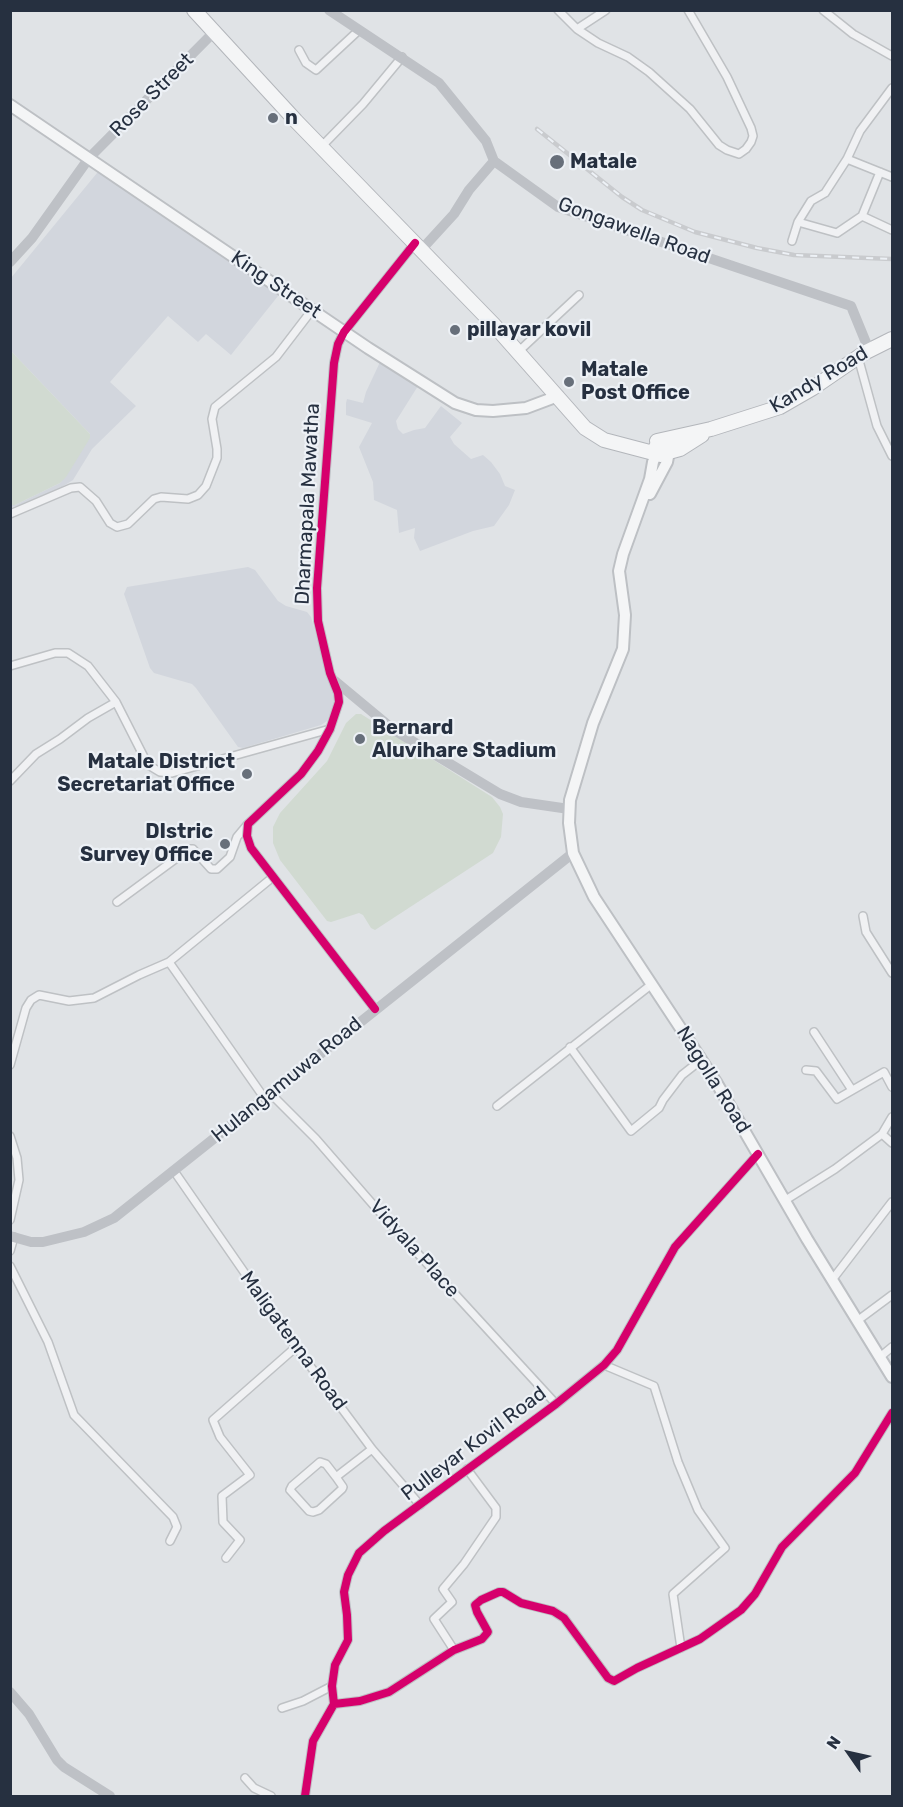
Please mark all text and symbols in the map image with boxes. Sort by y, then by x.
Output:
street label: Rose Street [105,48,199,142]
place label: n [285,106,298,130]
marker: n [266,111,280,125]
place label: Matale [570,150,637,174]
marker: Matale [548,153,566,171]
street label: Gongawella Road [555,192,713,270]
street label: King Street [226,246,326,324]
place label: pillayar kovil [467,318,591,342]
marker: pillayar kovil [448,323,462,337]
street label: Kandy Road [766,341,872,419]
place label: Matale Post Office [581,358,690,405]
marker: Matale Post Office [562,375,576,389]
street label: Dharmapala Mawatha [291,403,325,605]
place label: Bernard Aluvihare Stadium [372,716,556,763]
marker: Bernard Aluvihare Stadium [353,732,367,746]
place label: Matale District Secretariat Office [57,750,235,797]
marker: Matale District Secretariat Office [240,767,254,781]
place label: DIstric Survey Office [80,820,213,867]
marker: DIstric Survey Office [218,837,232,851]
street label: Hulangamuwa Road [207,1012,367,1148]
street label: Nagolla Road [671,1022,755,1138]
street label: Vidyala Place [364,1195,464,1303]
street label: Maligatenna Road [234,1267,352,1415]
street label: Pulleyar Kovil Road [397,1382,551,1506]
north arrow [819,1723,879,1783]
text: N [823,1733,845,1753]

